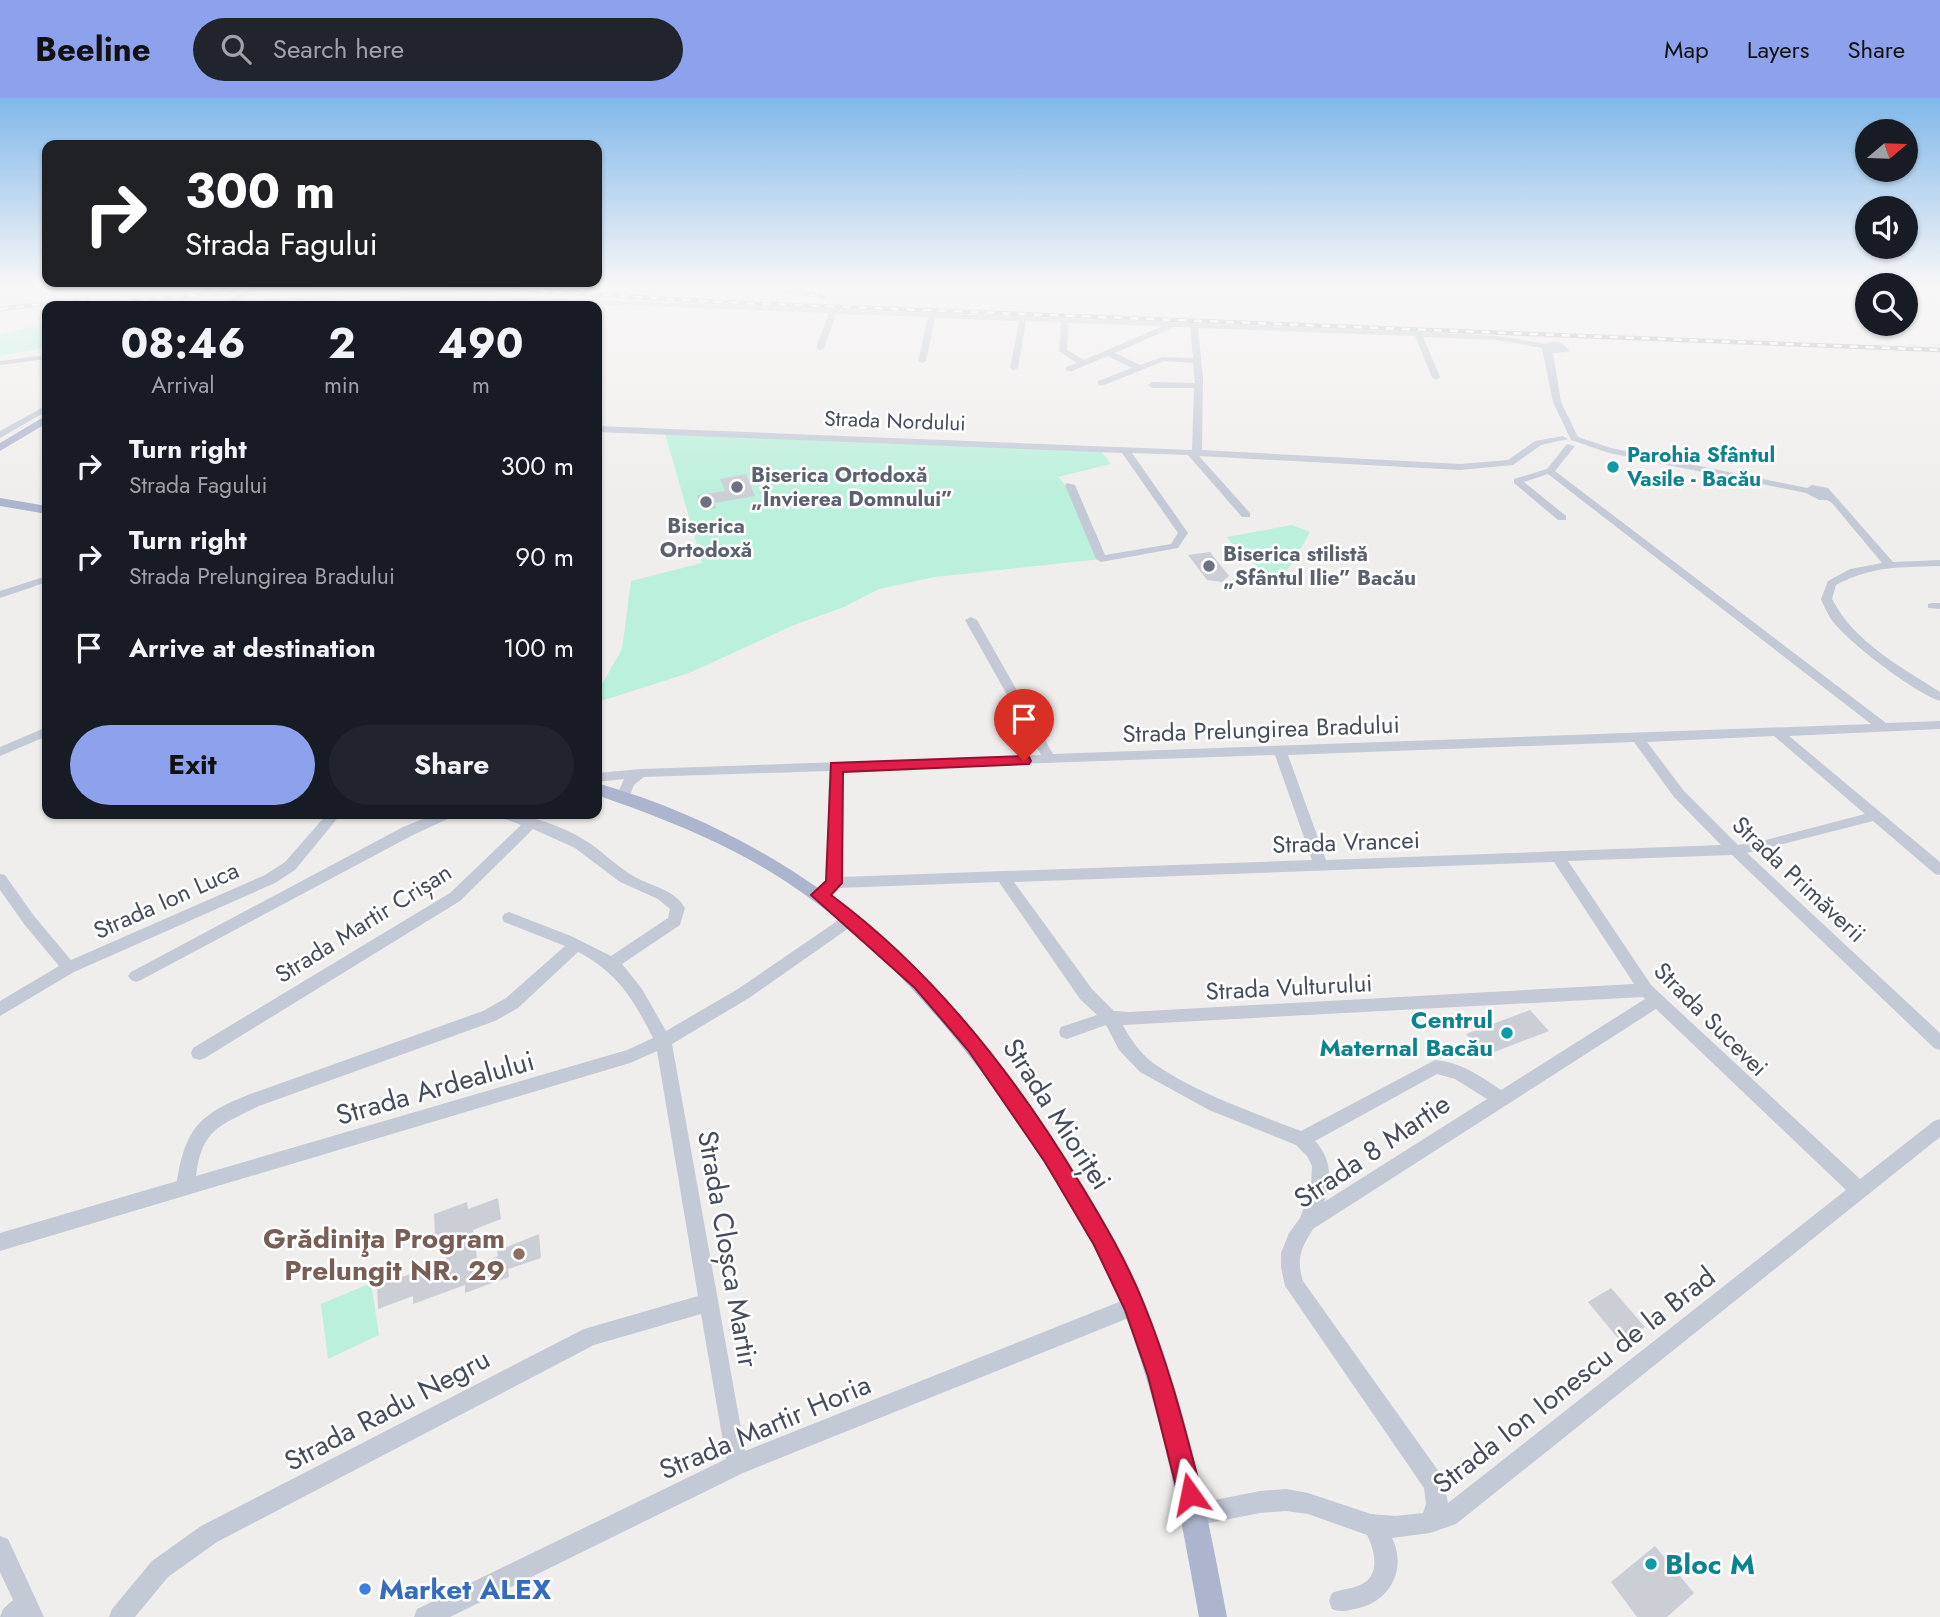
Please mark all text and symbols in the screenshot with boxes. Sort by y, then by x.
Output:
search box [193,18,683,81]
text: Beeline [35,26,151,73]
icon: search [217,30,255,68]
text: Search here [273,30,404,68]
text: Map [1664,32,1709,67]
text: Layers [1747,32,1809,67]
text: Share [1847,32,1905,67]
north arrow [1855,119,1918,182]
map controls [1855,119,1918,336]
text: 300 m [185,156,335,226]
icon: right [70,168,161,259]
button: sound [1855,196,1918,259]
text: Strada Fagului [185,221,378,267]
button: search [1855,273,1918,336]
text: 08:46 [120,313,246,374]
text: 2 [328,313,356,374]
text: 490 [438,313,524,374]
text: Arrival [151,368,215,402]
text: min [324,368,360,402]
text: m [472,368,490,402]
street label: Strada Nordului [824,404,966,438]
text: Turn right [129,430,247,468]
place label: Parohia Sfântul Vasile - Bacău [1626,440,1775,494]
icon: right [70,447,108,485]
text: 300 m [501,447,574,485]
marker: Parohia Sfântul Vasile - Bacău [1605,459,1621,475]
place label: Biserica Ortodoxă „Învierea Domnului” [751,460,953,514]
text: Strada Fagului [129,468,268,502]
marker: Biserica Ortodoxă „Învierea Domnului” [729,479,745,495]
marker: Biserica Ortodoxă [698,494,714,510]
place label: Biserica Ortodoxă [660,511,752,565]
text: Turn right [129,521,247,559]
icon: right [70,538,108,576]
text: 90 m [515,538,574,576]
place label: Biserica stilistă „Sfântul Ilie” Bacău [1223,539,1416,593]
marker: Biserica stilistă „Sfântul Ilie” Bacău [1201,558,1217,574]
text: Strada Prelungirea Bradului [129,559,395,593]
icon: arrive [70,629,108,667]
text: Arrive at destination [129,629,376,667]
text: 100 m [503,629,574,667]
pin [994,689,1054,761]
icon: arrive [1005,700,1043,738]
street label: Strada Prelungirea Bradului [1122,707,1400,751]
button: Exit [70,725,315,805]
button: Share [329,725,574,805]
street label: Strada Primăverii [1724,808,1874,950]
street label: Strada Vrancei [1272,822,1420,862]
street label: Strada Ion Luca [88,852,244,948]
street label: Strada Martir Crișan [268,855,458,991]
street label: Strada Sucevei [1646,954,1776,1084]
street label: Strada Vulturului [1205,965,1373,1009]
place label: Centrul Maternal Bacău [1319,1002,1493,1065]
marker: Centrul Maternal Bacău [1499,1025,1515,1041]
street label: Strada Mioriței [993,1030,1121,1198]
street label: Strada Ardealului [331,1040,539,1136]
street label: Strada 8 Martie [1286,1083,1458,1219]
street label: Strada Cloșca Martir [687,1127,769,1371]
place label: Grădiniţa Program Prelungit NR. 29 [263,1218,505,1291]
marker: Grădiniţa Program Prelungit NR. 29 [511,1246,527,1262]
street label: Strada Ion Ionescu de la Brad [1424,1256,1724,1504]
street label: Strada Radu Negru [277,1338,497,1482]
street label: Strada Martir Horia [653,1364,877,1490]
position arrow [1153,1457,1227,1531]
place label: Bloc M [1665,1544,1755,1585]
marker: Bloc M [1643,1556,1659,1572]
place label: Market ALEX [379,1569,552,1610]
marker: Market ALEX [357,1581,373,1597]

